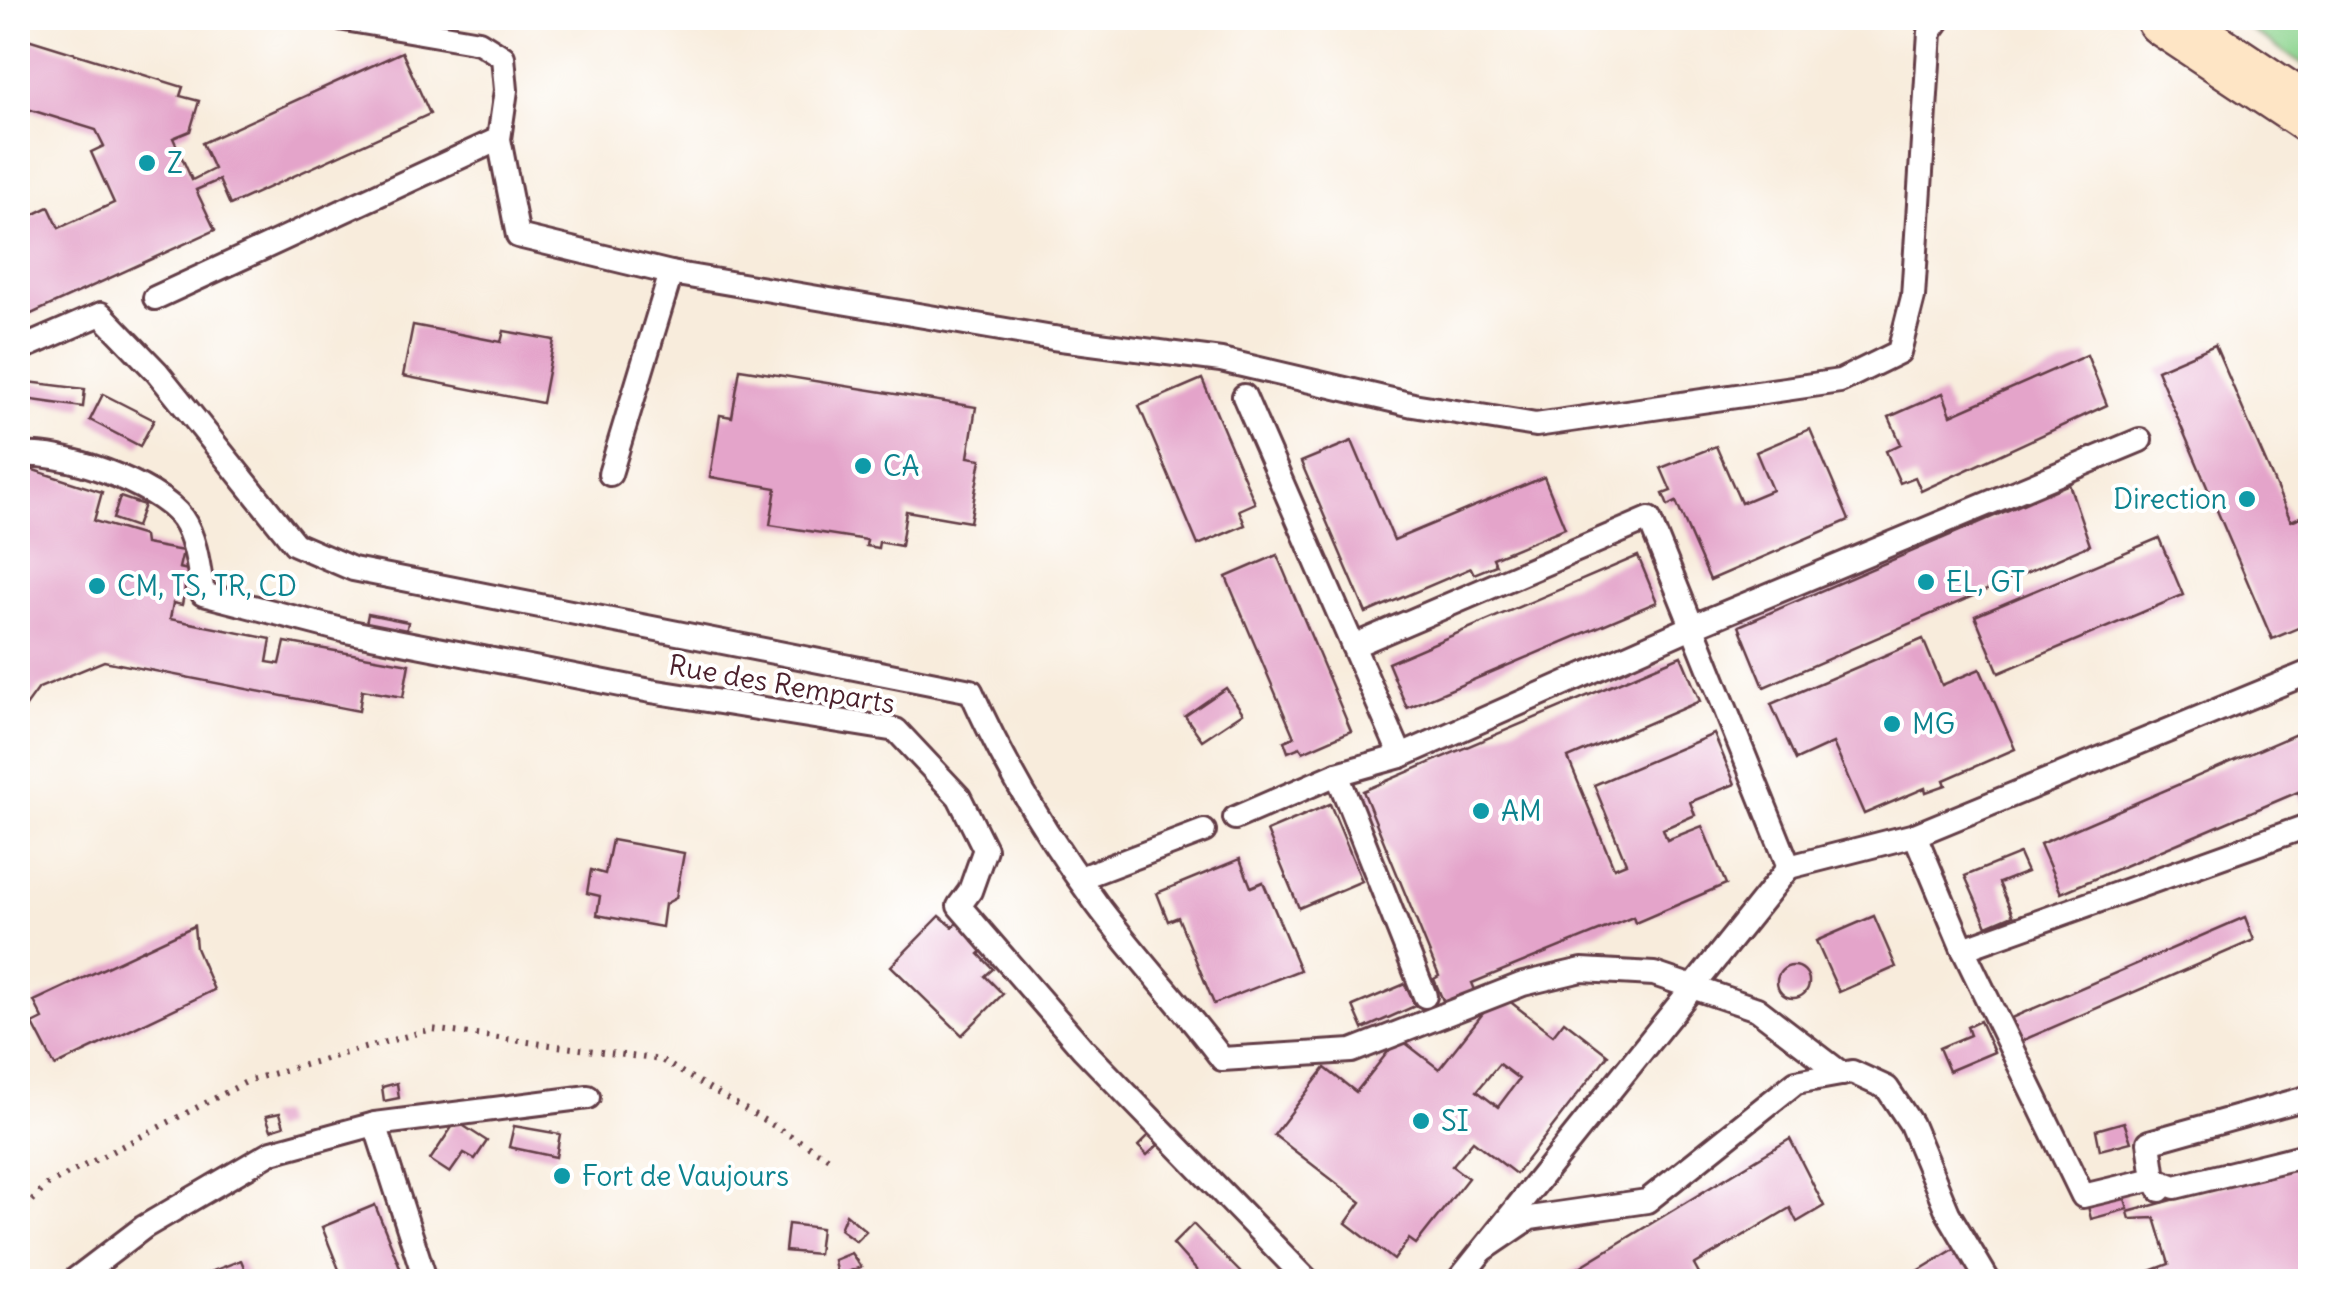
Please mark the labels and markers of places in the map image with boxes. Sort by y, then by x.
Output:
place label: Z [167,145,183,181]
marker: Z [136,152,158,174]
place label: CA [883,448,919,484]
marker: CA [852,455,874,477]
place label: Direction [2113,481,2227,517]
marker: Direction [2236,488,2258,510]
place label: EL, GT [1946,564,2025,600]
place label: CM, TS, TR, CD [117,568,297,604]
marker: EL, GT [1915,571,1937,593]
marker: CM, TS, TR, CD [86,575,108,597]
place label: MG [1912,706,1955,742]
marker: MG [1881,713,1903,735]
place label: AM [1501,793,1542,829]
marker: AM [1470,800,1492,822]
place label: SI [1441,1103,1469,1139]
marker: SI [1410,1110,1432,1132]
place label: Fort de Vaujours [582,1158,789,1194]
marker: Fort de Vaujours [551,1165,573,1187]

